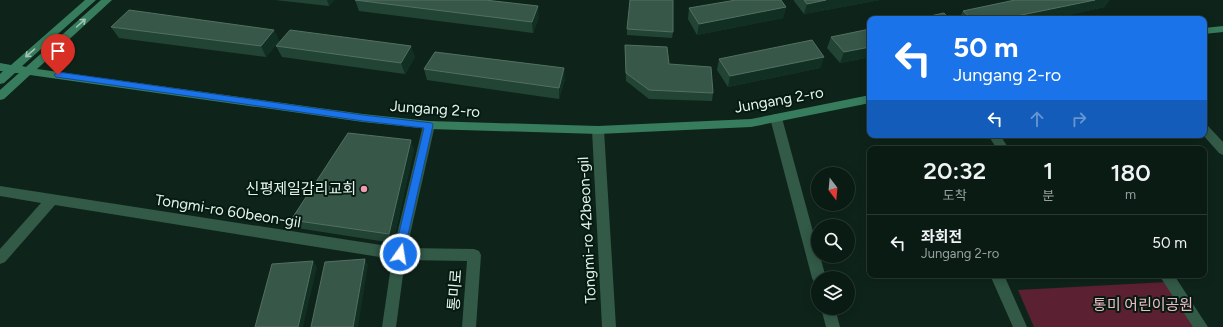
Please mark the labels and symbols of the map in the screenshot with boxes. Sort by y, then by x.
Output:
one-way arrow [76,18,86,28]
pin [41,34,75,75]
one-way arrow [25,49,35,58]
street label: Jungang 2-ro [733,83,825,117]
street label: Jungang 2-ro [389,97,481,121]
street label: Tongmi-ro 42beon-gil [574,156,600,304]
north arrow [811,167,855,211]
place label: 신평제일감리교회 [246,180,356,198]
marker: 신평제일감리교회 [359,184,369,194]
street label: Tongmi-ro 60beon-gil [154,191,302,231]
position arrow [379,233,421,275]
street label: 통미로 [445,269,465,311]
park label: 통미 어린이공원 [1093,296,1193,314]

